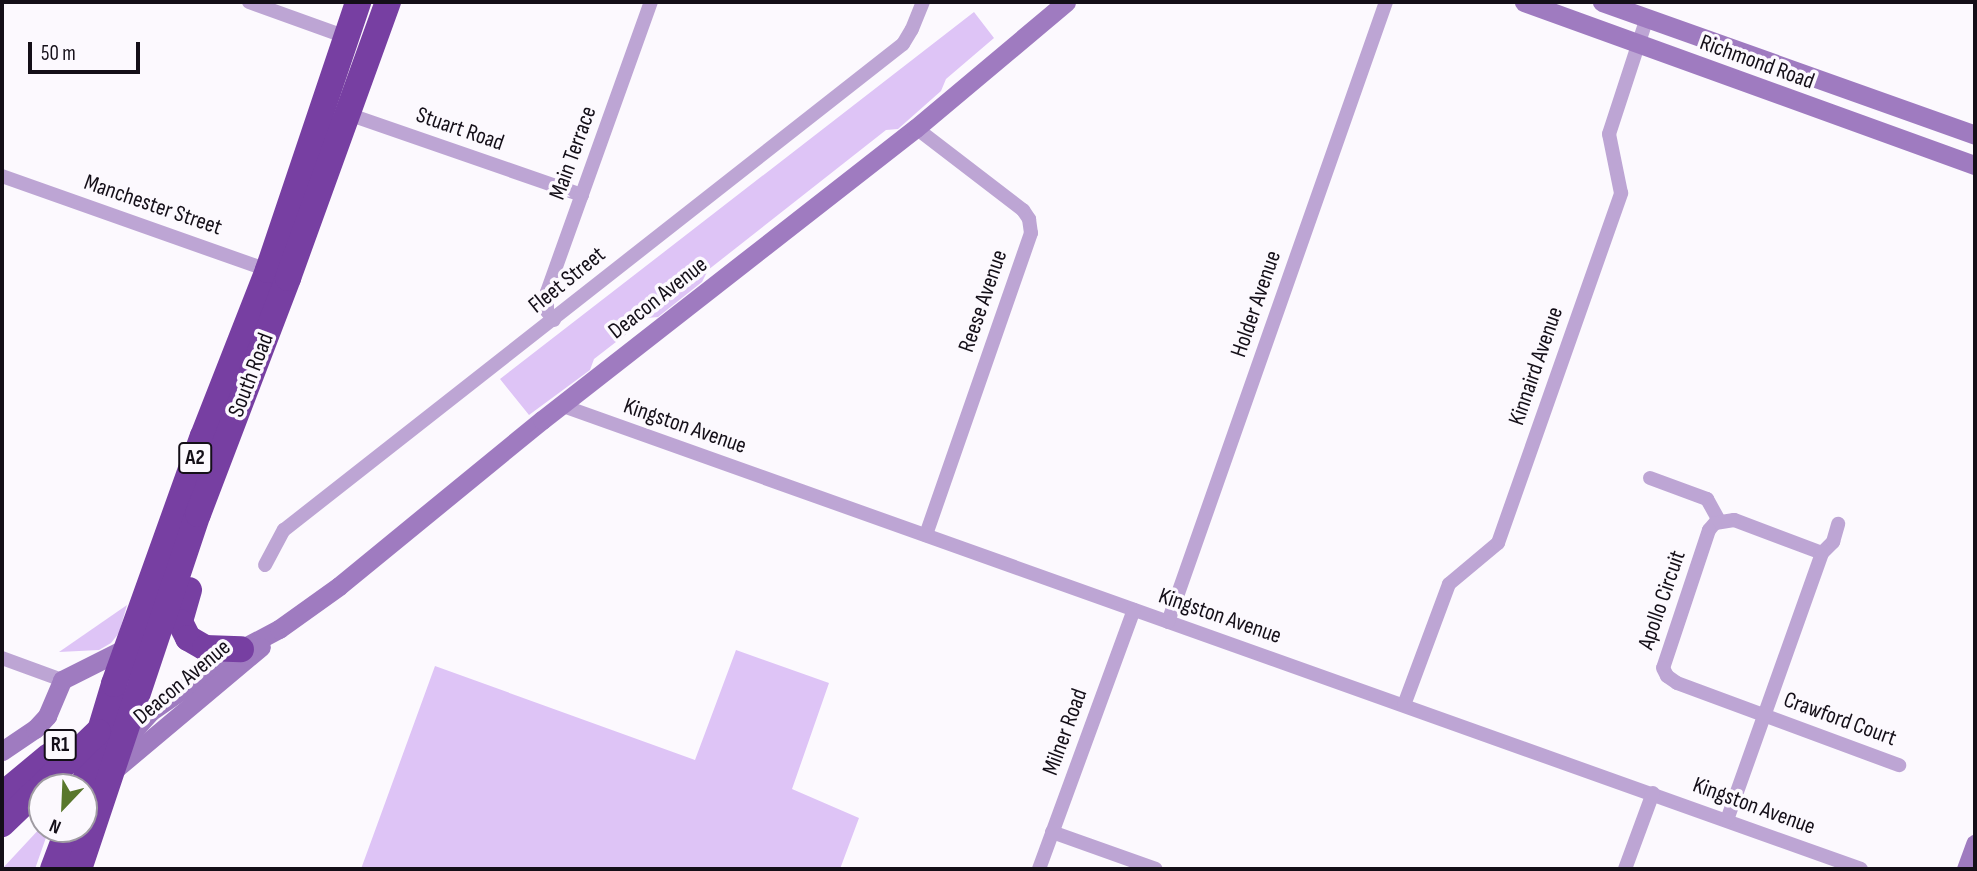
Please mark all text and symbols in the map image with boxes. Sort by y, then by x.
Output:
scale bar [32,28,144,72]
street label: Richmond Road [1696,29,1818,95]
text: 50 m [41,41,76,66]
street label: Stuart Road [412,101,508,157]
street label: Main Terrace [543,103,603,203]
street label: Manchester Street [81,169,225,241]
street label: Fleet Street [523,241,611,319]
street label: Reese Avenue [953,246,1013,356]
street label: Holder Avenue [1225,247,1287,361]
street label: Deacon Avenue [603,251,713,345]
street label: Kinnaird Avenue [1503,303,1569,429]
street label: South Road [222,329,280,421]
street label: Kingston Avenue [620,392,750,460]
road number: A2 [178,440,212,476]
street label: Apollo Circuit [1632,547,1692,653]
street label: Kingston Avenue [1155,582,1285,650]
street label: Deacon Avenue [128,634,236,730]
street label: Milner Road [1037,685,1093,779]
street label: Crawford Court [1780,686,1900,752]
road number: R1 [42,728,78,762]
street label: Kingston Avenue [1689,771,1819,841]
north arrow [28,773,98,843]
text: N [46,813,65,839]

